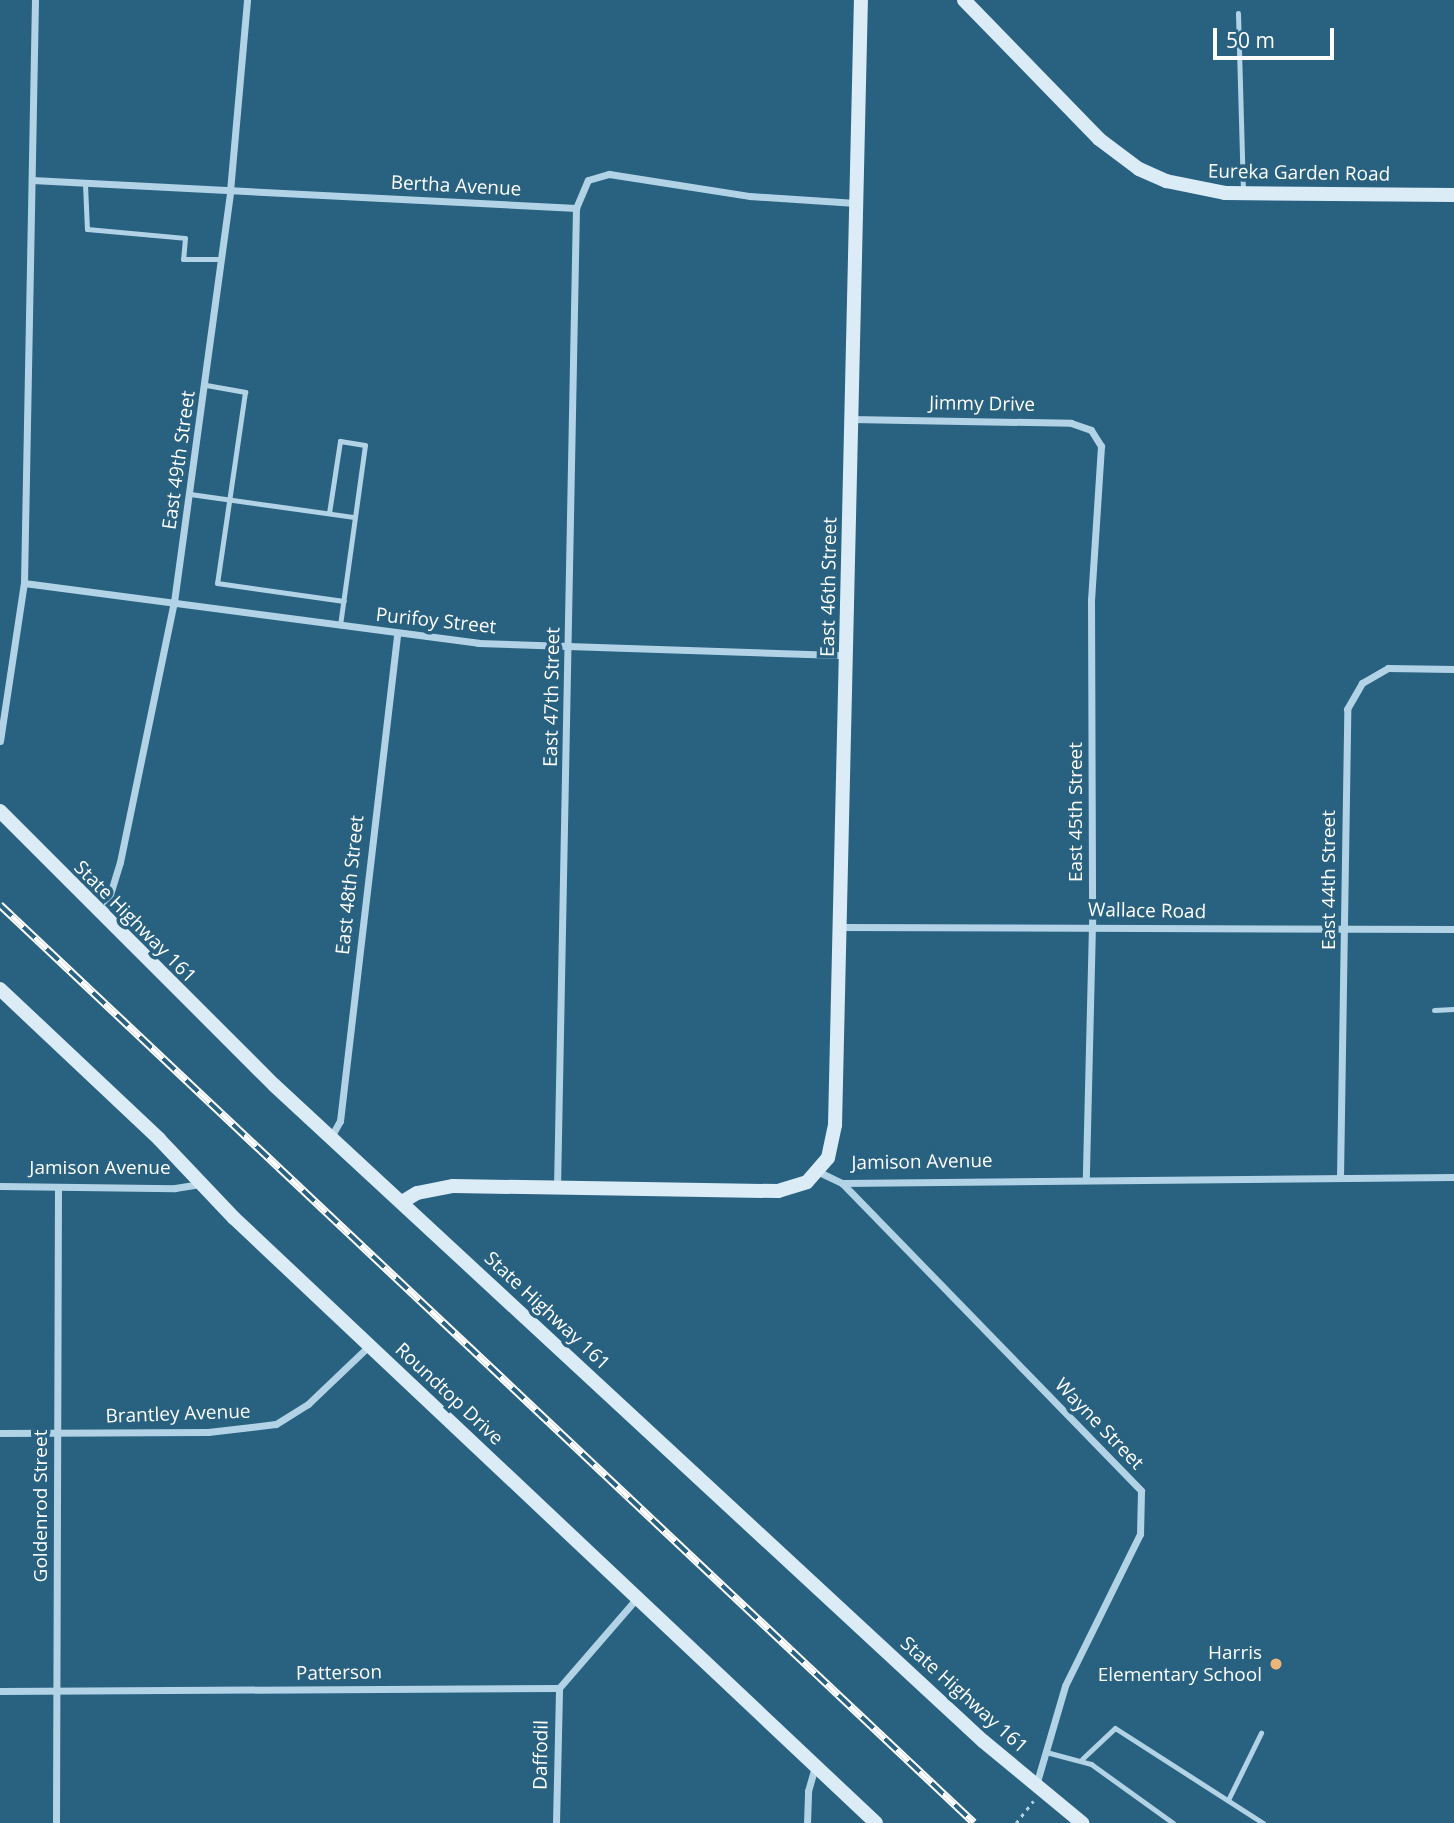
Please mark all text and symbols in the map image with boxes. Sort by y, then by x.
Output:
scale bar [1216,14,1337,58]
text: 50 m [1226,26,1275,54]
street label: Eureka Garden Road [1208,160,1390,186]
street label: Bertha Avenue [390,171,522,201]
street label: East 49th Street [158,389,200,531]
street label: Jimmy Drive [929,392,1035,416]
street label: East 46th Street [816,517,842,657]
street label: Purifoy Street [375,603,497,639]
street label: East 47th Street [539,627,565,767]
street label: East 45th Street [1065,742,1087,882]
street label: East 44th Street [1318,810,1340,950]
street label: East 48th Street [331,814,369,956]
street label: State Highway 161 [69,856,201,988]
street label: Wallace Road [1088,899,1206,923]
street label: Jamison Avenue [851,1149,993,1175]
street label: Jamison Avenue [29,1157,171,1179]
street label: State Highway 161 [480,1247,614,1375]
street label: Roundtop Drive [390,1338,508,1450]
street label: Wayne Street [1050,1374,1148,1474]
street label: Brantley Avenue [105,1400,251,1428]
street label: Goldenrod Street [30,1430,52,1582]
street label: State Highway 161 [896,1632,1032,1758]
place label: Harris Elementary School [1098,1642,1262,1686]
marker: Harris Elementary School [1268,1656,1284,1672]
street label: Patterson [296,1661,382,1685]
street label: Daffodil [529,1720,553,1790]

